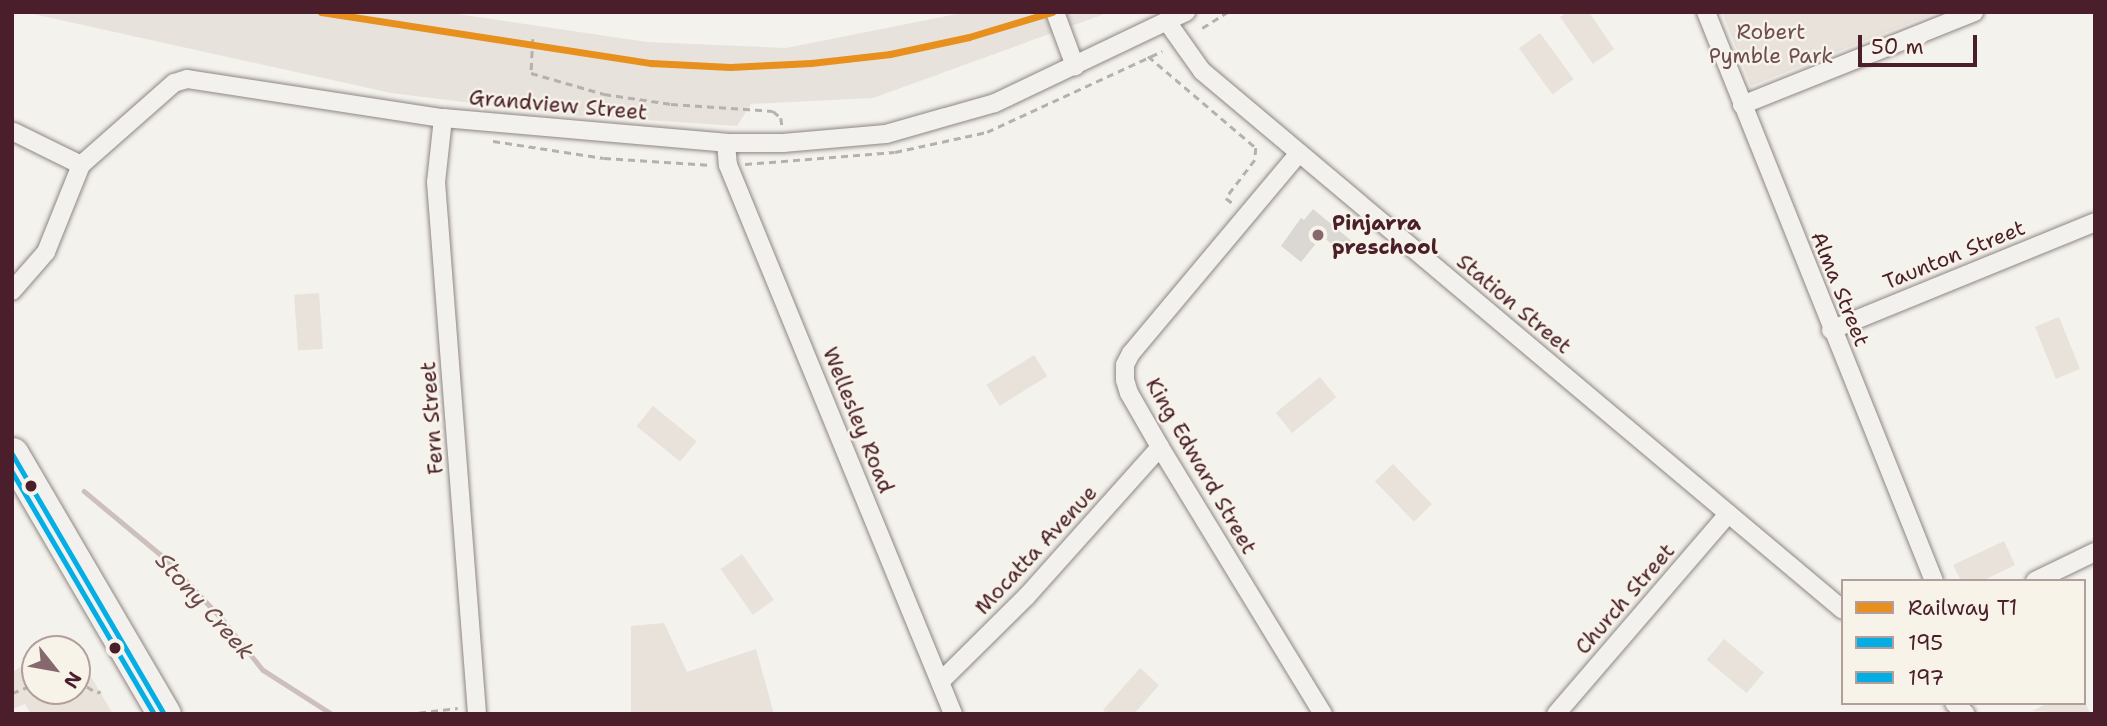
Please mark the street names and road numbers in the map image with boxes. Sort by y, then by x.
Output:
street label: Grandview Street [468,85,648,125]
street label: Taunton Street [1879,215,2029,295]
street label: Alma Street [1806,228,1874,350]
street label: Station Street [1452,249,1576,359]
street label: Wellesley Road [817,343,899,497]
street label: Fern Street [415,361,449,475]
street label: King Edward Street [1140,374,1262,558]
street label: Mocatta Avenue [970,480,1102,620]
street label: Church Street [1570,539,1680,659]

